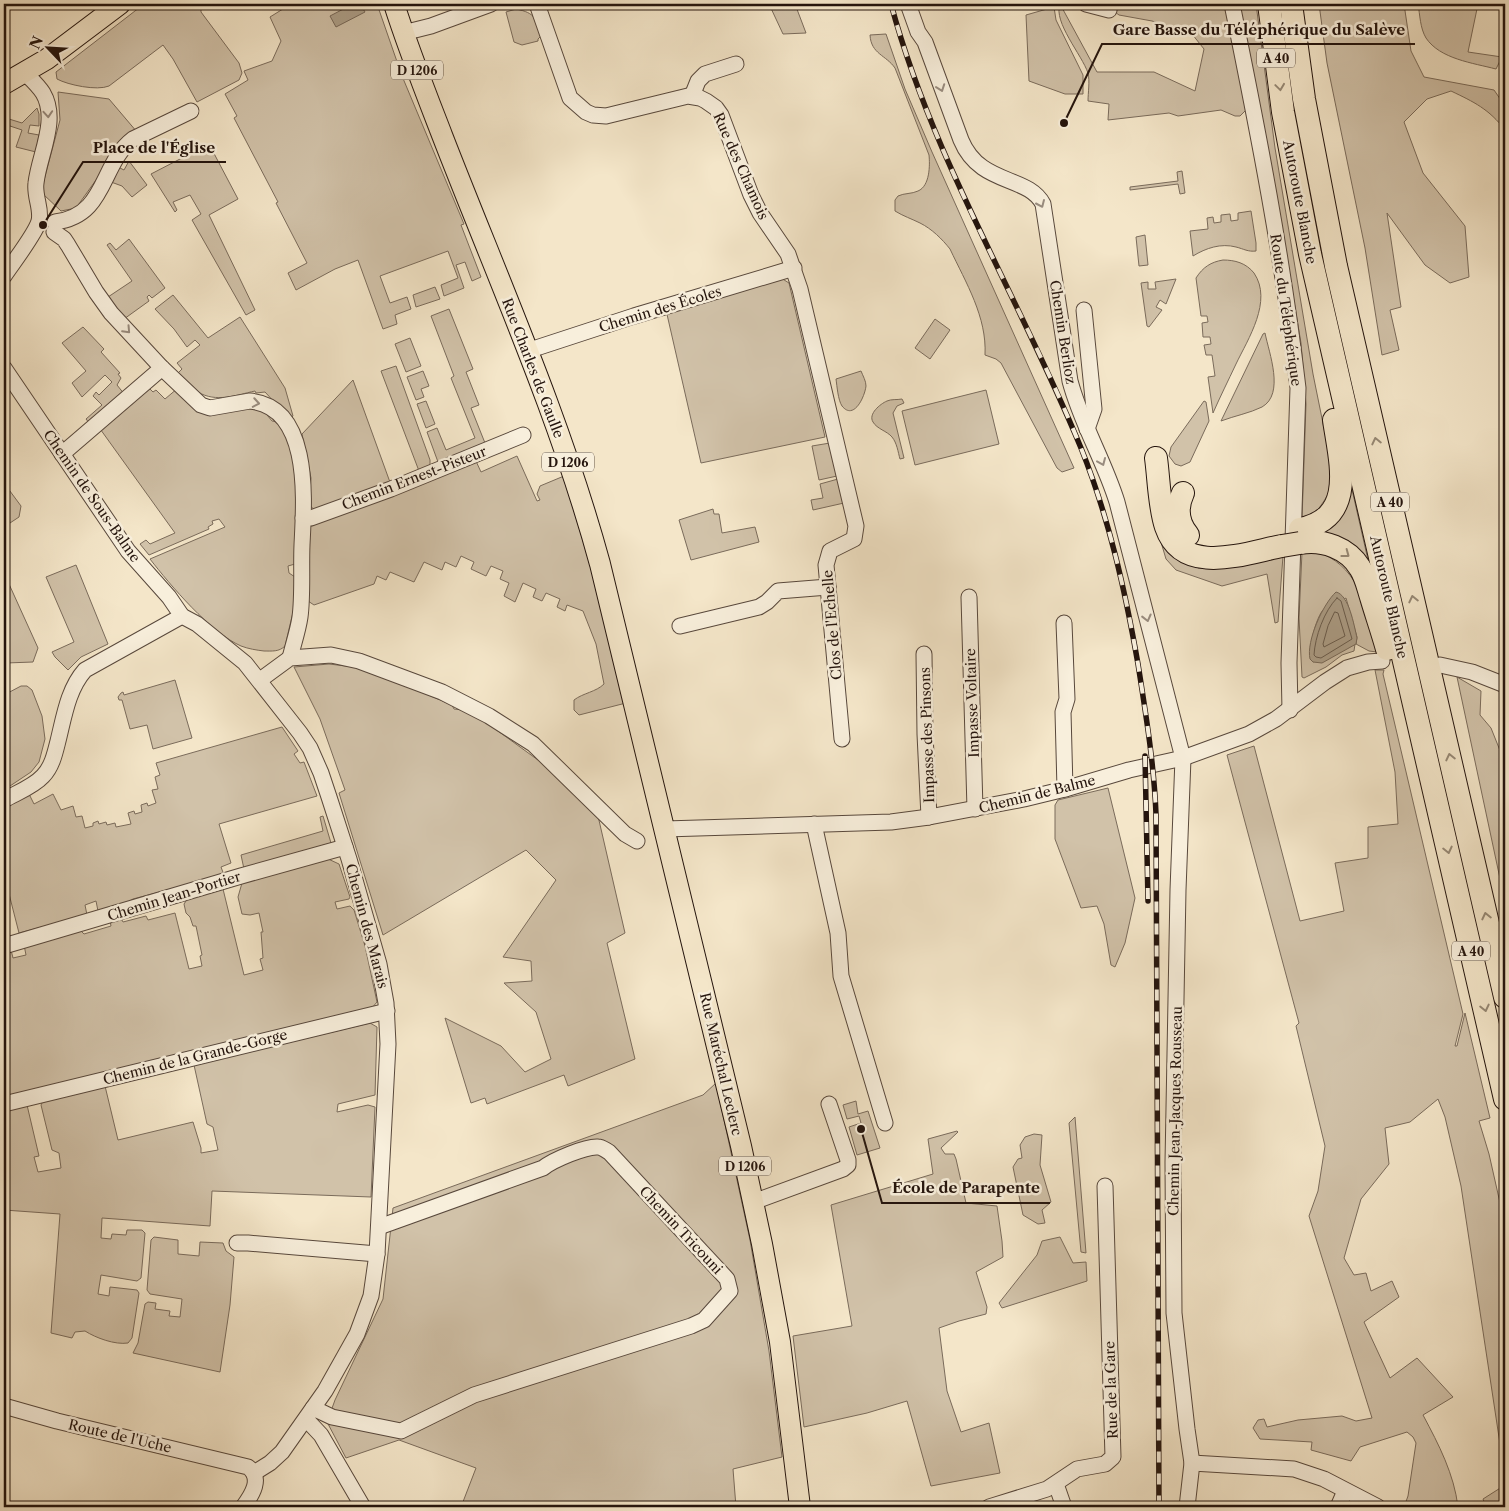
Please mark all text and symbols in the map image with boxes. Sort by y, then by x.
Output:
callout: Gare Basse du Téléphérique du Salève [1102,14,1415,44]
text: Gare Basse du Téléphérique du Salève [1113,20,1405,39]
north arrow [22,22,72,72]
text: N [25,33,47,52]
road number: A 40 [1257,48,1295,68]
road number: D 1206 [391,60,443,80]
one-way arrow [1274,82,1284,91]
one-way arrow [935,83,945,92]
one-way arrow [43,110,54,118]
street label: Rue des Chamois [709,110,773,222]
callout: Place de l'Église [83,132,226,162]
text: Place de l'Église [93,138,215,157]
street label: Autoroute Blanche [1279,138,1321,266]
one-way arrow [1034,198,1044,207]
street label: Route du Téléphérique [1266,233,1306,387]
street label: Chemin Berlioz [1046,279,1080,385]
street label: Chemin des Écoles [597,282,723,336]
street label: Rue Charles de Gaulle [498,295,568,441]
one-way arrow [121,324,130,333]
one-way arrow [252,398,261,408]
street label: Chemin de Sous-Balme [39,426,145,566]
one-way arrow [1371,436,1382,445]
street label: Chemin Ernest-Pisteur [339,442,489,514]
road number: D 1206 [542,452,594,472]
one-way arrow [1095,457,1106,466]
road number: A 40 [1371,492,1409,512]
street label: Autoroute Blanche [1366,533,1412,660]
one-way arrow [1340,548,1350,557]
street label: Clos de l'Echelle [818,569,846,681]
one-way arrow [1408,595,1419,603]
one-way arrow [1141,613,1152,622]
street label: Impasse Voltaire [961,648,983,758]
street label: Impasse des Pinsons [916,667,938,803]
one-way arrow [1445,753,1456,762]
street label: Chemin de Balme [977,771,1097,817]
one-way arrow [1442,845,1453,854]
street label: Chemin des Marais [342,862,392,990]
street label: Chemin Jean-Portier [105,867,243,925]
one-way arrow [1481,911,1492,920]
road number: A 40 [1452,941,1490,960]
street label: Rue Maréchal Leclerc [696,991,746,1137]
one-way arrow [1479,1004,1490,1013]
street label: Chemin Jean-Jacques Rousseau [1164,1005,1186,1216]
street label: Chemin de la Grande-Gorge [101,1025,289,1089]
road number: D 1206 [719,1156,771,1176]
callout: École de Parapente [882,1173,1050,1203]
text: École de Parapente [892,1178,1040,1197]
street label: Chemin Tricouni [635,1182,727,1278]
street label: Rue de la Gare [1100,1341,1122,1439]
street label: Route de l'Uche [67,1415,174,1457]

